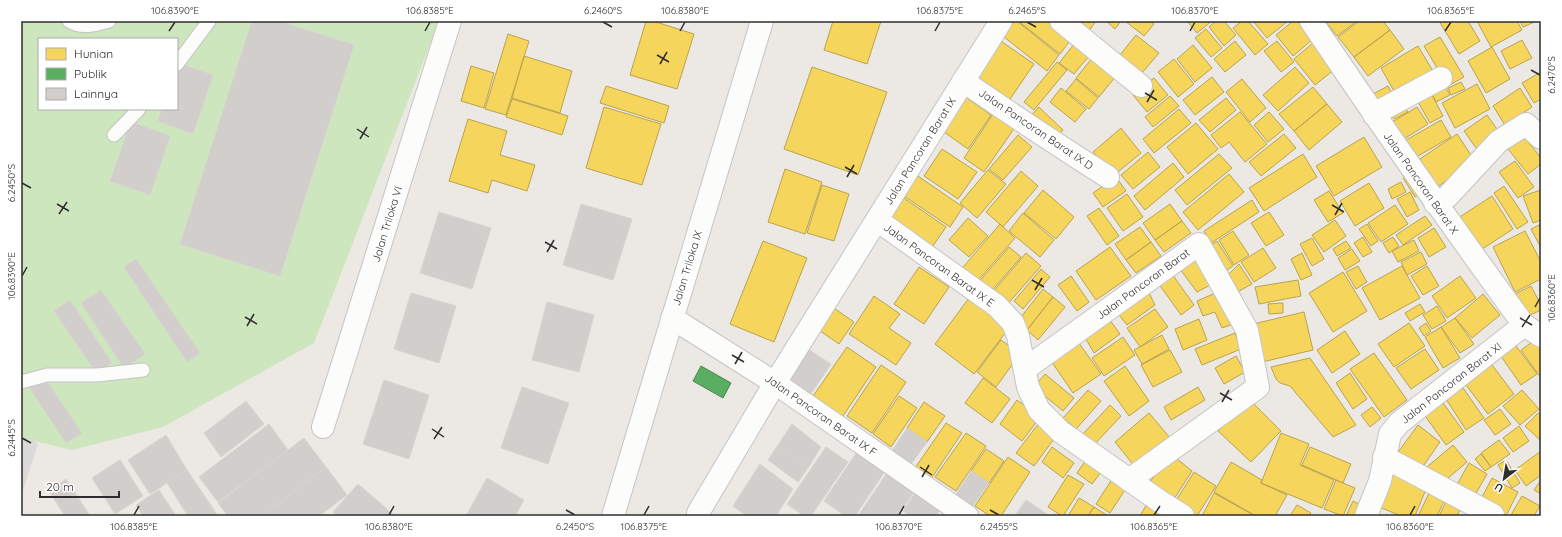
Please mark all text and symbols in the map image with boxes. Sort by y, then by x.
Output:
text: 106.8390°E [151,4,199,17]
text: 106.8385°E [406,4,454,17]
text: 6.2460°S [584,4,622,17]
text: 106.8380°E [661,4,709,17]
text: 106.8375°E [916,4,964,17]
text: 6.2465°S [1008,4,1046,17]
text: 106.8370°E [1171,4,1219,17]
text: 106.8365°E [1427,4,1475,17]
legend [38,38,178,110]
text: Hunian [74,46,113,61]
text: 6.2470°S [1545,56,1558,94]
text: Publik [74,66,107,81]
street label: Jalan Pancoran Barat IX D [976,85,1096,173]
text: Lainnya [74,86,118,101]
street label: Jalan Pancoran Barat IX [881,94,959,207]
street label: Jalan Pancoran Barat X [1380,129,1462,237]
text: 6.2450°S [5,163,18,202]
street label: Jalan Triloka VI [369,184,405,264]
street label: Jalan Pancoran Barat IX E [881,220,997,310]
street label: Jalan Triloka IX [669,228,705,307]
street label: Jalan Pancoran Barat [1094,245,1193,323]
text: 106.8390°E [5,252,18,300]
text: 106.8360°E [1545,274,1558,322]
street label: Jalan Pancoran Barat XI [1398,339,1504,427]
street label: Jalan Pancoran Barat IX F [762,371,880,459]
text: 6.2445°S [5,419,18,457]
north arrow [1484,459,1524,499]
scale bar [40,473,119,499]
text: 20 m [46,479,74,494]
text: U [1492,480,1506,496]
text: 106.8385°E [110,520,158,533]
text: 106.8380°E [365,520,413,533]
text: 6.2450°S [556,520,595,533]
text: 106.8375°E [620,520,668,533]
text: 106.8370°E [875,520,923,533]
text: 6.2455°S [980,520,1018,533]
text: 106.8365°E [1130,520,1178,533]
text: 106.8360°E [1386,520,1434,533]

